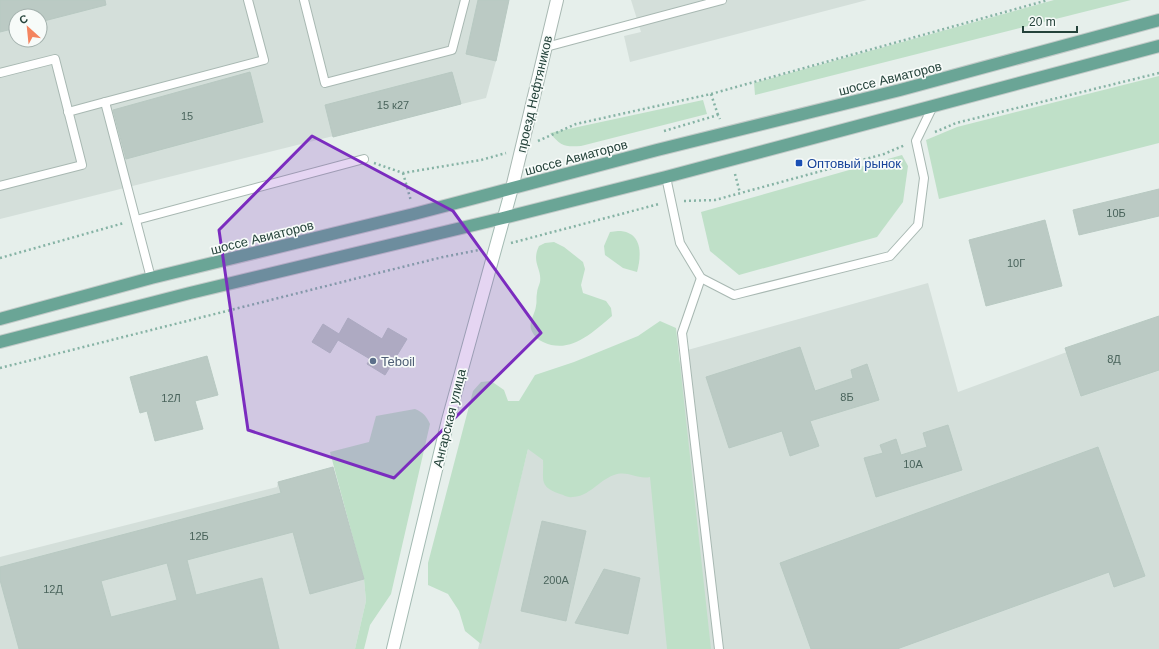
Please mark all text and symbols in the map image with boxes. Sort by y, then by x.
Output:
north arrow [8,8,48,48]
scale bar [1023,8,1077,34]
text: С [17,12,30,26]
text: 20 m [1029,15,1056,29]
street label: проезд Нефтяников [514,34,555,154]
street label: шоссе Авиаторов [837,58,943,99]
house number: 15 к27 [377,99,409,111]
house number: 15 [181,110,193,122]
street label: шоссе Авиаторов [523,137,629,178]
place label: Оптовый рынок [807,156,901,171]
marker: Оптовый рынок [794,158,804,168]
house number: 10Б [1106,207,1126,219]
street label: шоссе Авиаторов [209,217,315,258]
house number: 10Г [1007,257,1025,269]
house number: 8Д [1107,353,1121,365]
place label: Teboil [381,354,415,369]
marker: Teboil [368,356,378,366]
street label: Ангарская улица [430,367,469,469]
house number: 8Б [840,391,854,403]
house number: 12Л [161,392,181,404]
house number: 10А [903,458,923,470]
house number: 12Б [189,530,209,542]
house number: 200А [543,574,570,586]
house number: 12Д [43,583,63,595]

